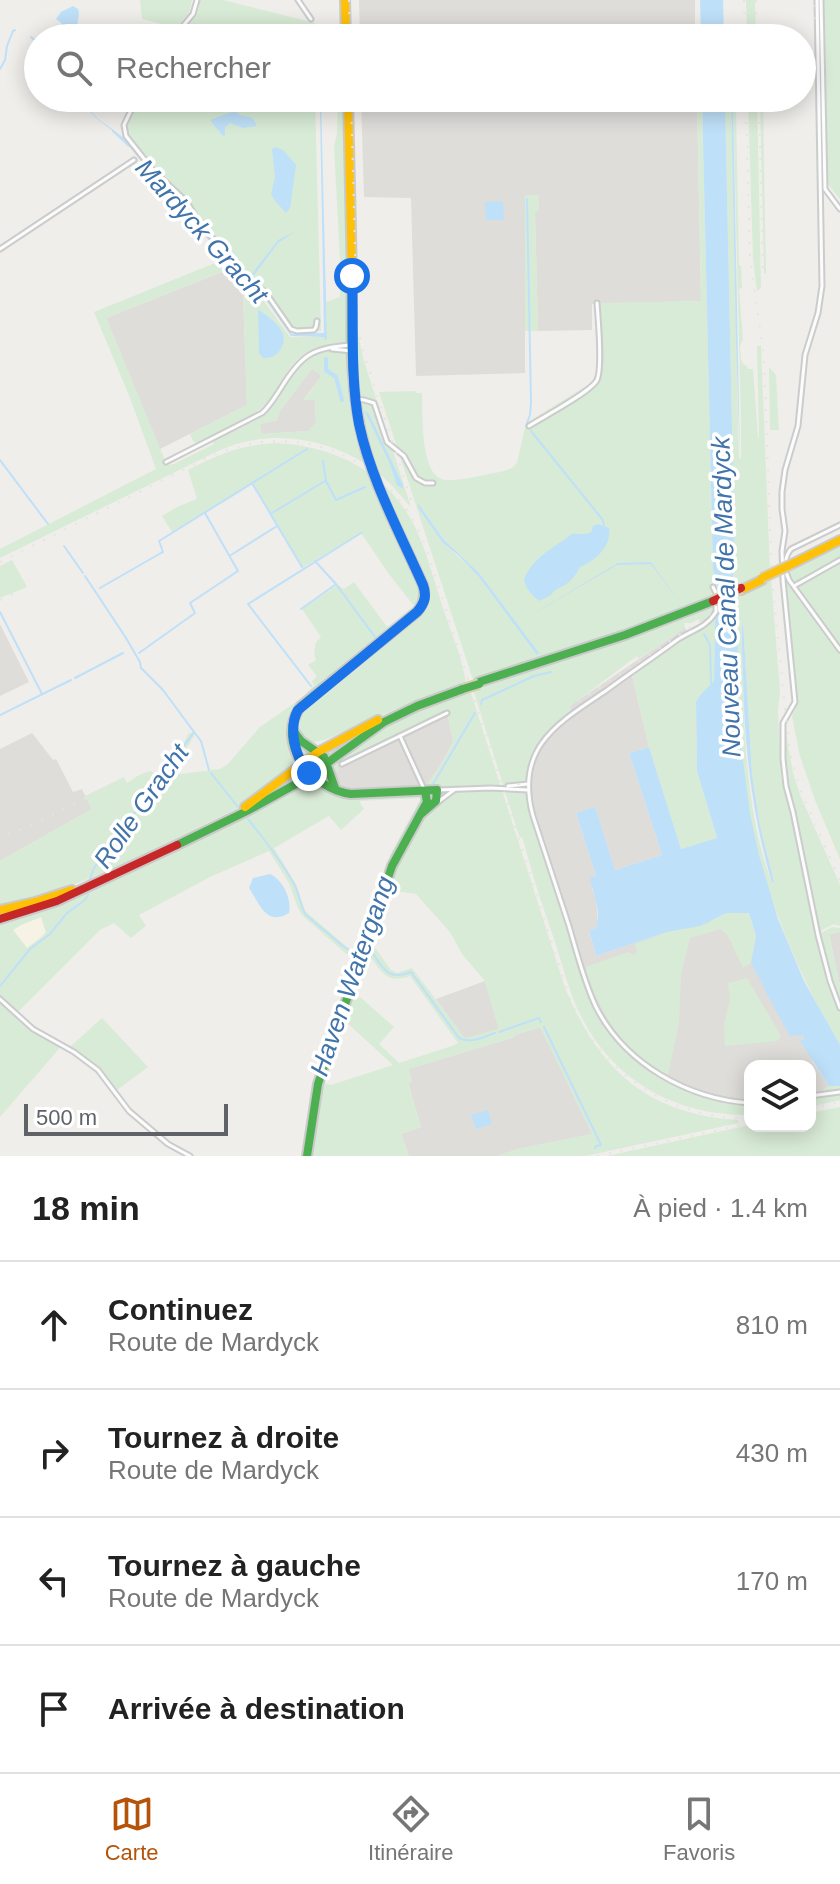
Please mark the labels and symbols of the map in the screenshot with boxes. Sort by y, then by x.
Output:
water label: Mardyck Gracht [129,153,276,311]
route start [334,258,370,294]
water label: Nouveau Canal de Mardyck [705,434,747,758]
water label: Rolle Gracht [87,737,196,874]
route end [291,755,327,791]
water label: Haven Watergang [304,872,400,1080]
scale bar [24,1100,228,1136]

